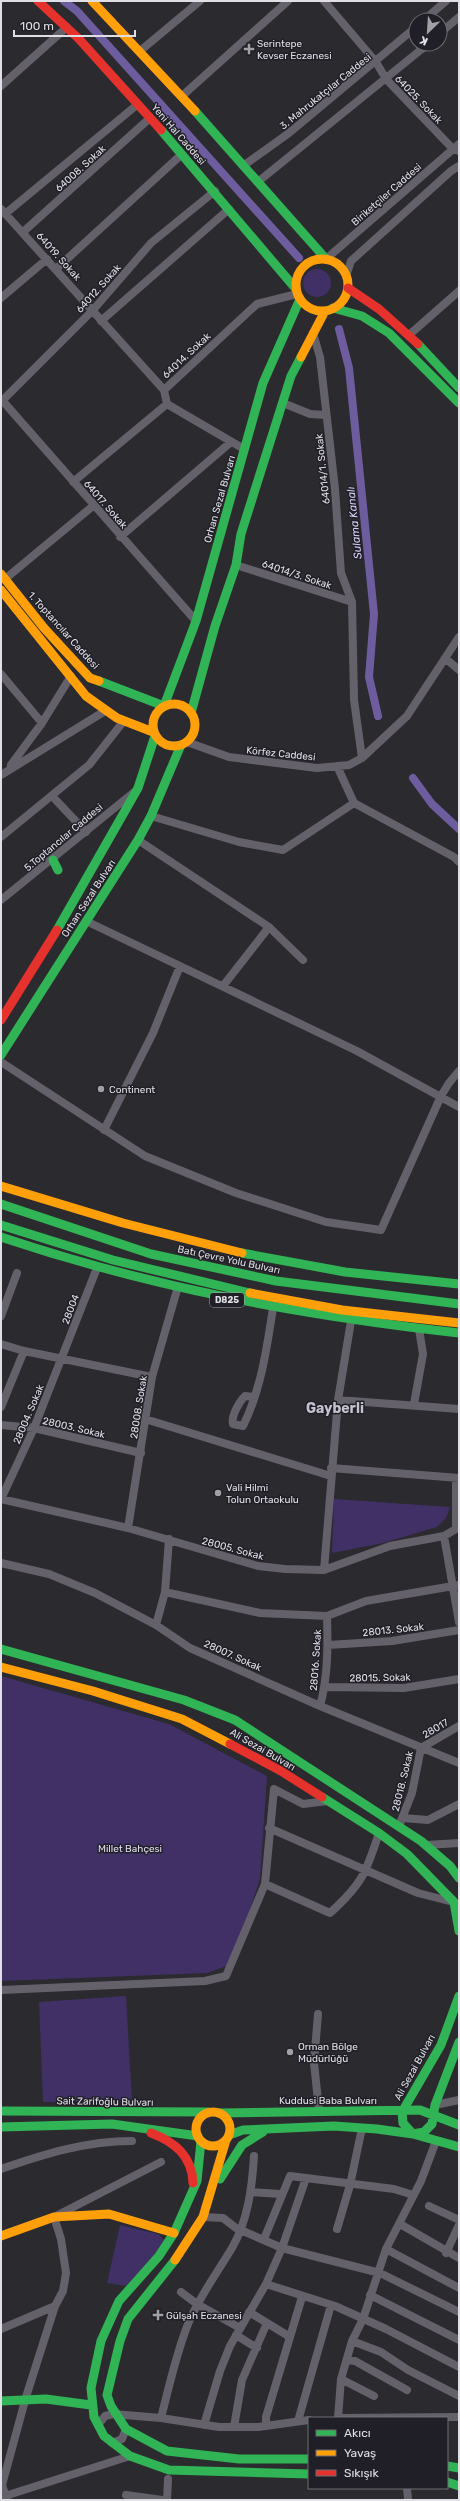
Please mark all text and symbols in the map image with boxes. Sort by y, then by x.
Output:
scale bar [14,12,135,38]
north arrow [408,12,448,52]
text: 100 m [20,19,54,33]
text: K [417,33,430,48]
place label: Serintepe Kevser Eczanesi [257,38,332,62]
marker: Serintepe Kevser Eczanesi [244,44,254,54]
street label: 3. Mahrukatçılar Caddesi [278,51,374,132]
street label: 64025. Sokak [392,73,445,127]
street label: Yeni Hal Caddesi [148,102,208,168]
street label: 64008. Sokak [53,142,109,195]
street label: Biriketçiler Caddesi [349,161,424,228]
street label: 64019. Sokak [33,230,84,284]
street label: 64012. Sokak [74,261,124,316]
street label: 64014. Sokak [160,330,214,381]
street label: 64014/1. Sokak [313,432,333,505]
street label: Orhan Sezal Bulvarı [202,454,238,544]
street label: 64017. Sokak [81,478,130,532]
water label: Sulama Kanalı [344,486,365,560]
street label: 64014/3. Sokak [260,558,334,592]
street label: 1. Toptancılar Caddesi [25,589,101,672]
street label: Körfez Caddesi [246,744,316,764]
street label: 5.Toptancılar Caddesi [22,801,105,874]
street label: Orhan Sezal Bulvarı [59,857,118,940]
marker: Continent [96,1084,106,1094]
place label: Continent [109,1084,155,1096]
street label: Batı Çevre Yolu Bulvarı [176,1243,281,1277]
street label: 28004 [60,1293,82,1326]
road number: D825 [210,1293,244,1307]
street label: 28008. Sokak [128,1374,150,1440]
street label: 28004. Sokak [11,1382,47,1446]
district label: Gayberli [306,1400,364,1417]
street label: 28003. Sokak [41,1415,107,1441]
place label: Vali Hilmi Tolun Ortaokulu [226,1482,299,1506]
marker: Vali Hilmi Tolun Ortaokulu [213,1488,223,1498]
street label: 28005. Sokak [201,1535,266,1563]
street label: 28013. Sokak [362,1621,425,1639]
street label: 28016. Sokak [308,1628,324,1691]
street label: 28007. Sokak [202,1638,264,1674]
street label: 28015. Sokak [349,1671,412,1685]
street label: 28017 [420,1717,451,1741]
street label: Ali Sezai Bulvarı [228,1726,297,1773]
street label: 28018. Sokak [390,1749,416,1813]
park label: Millet Bahçesi [98,1843,162,1855]
street label: Ali Sezai Bulvarı [392,2032,438,2103]
place label: Orman Bölge Müdürlüğü [298,2041,358,2065]
marker: Orman Bölge Müdürlüğü [285,2047,295,2057]
street label: Sait Zarifoğlu Bulvarı [56,2095,154,2109]
street label: Kuddusi Baba Bulvarı [279,2095,377,2107]
marker: Gülşah Eczanesi [153,2310,163,2320]
place label: Gülşah Eczanesi [166,2310,242,2322]
legend [308,2417,448,2489]
text: Akıcı [344,2426,371,2440]
text: Yavaş [344,2446,376,2460]
text: Sıkışık [344,2466,379,2480]

